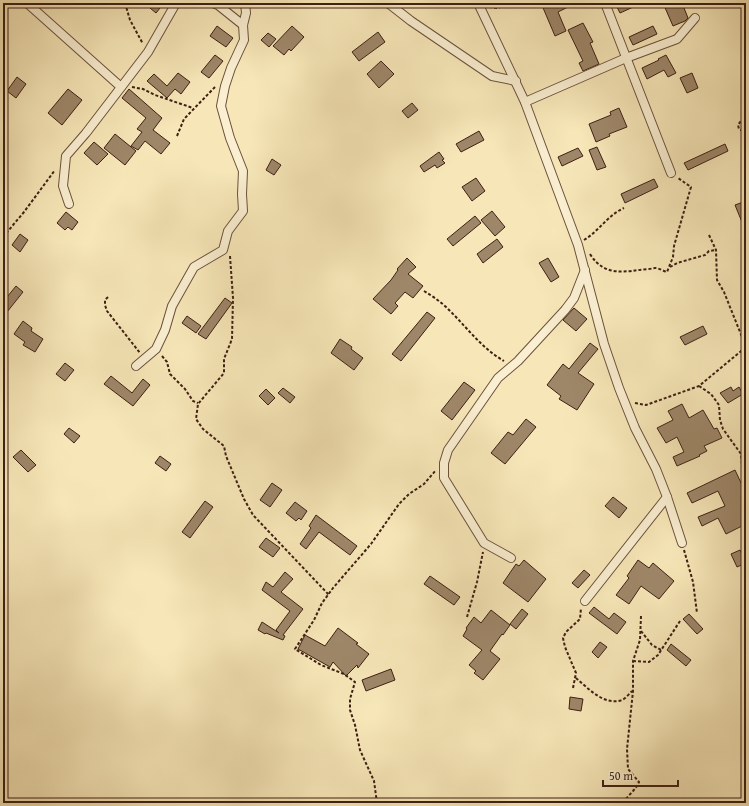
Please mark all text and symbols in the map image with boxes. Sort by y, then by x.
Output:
scale bar [603,762,678,788]
text: 50 m [609,767,633,784]

